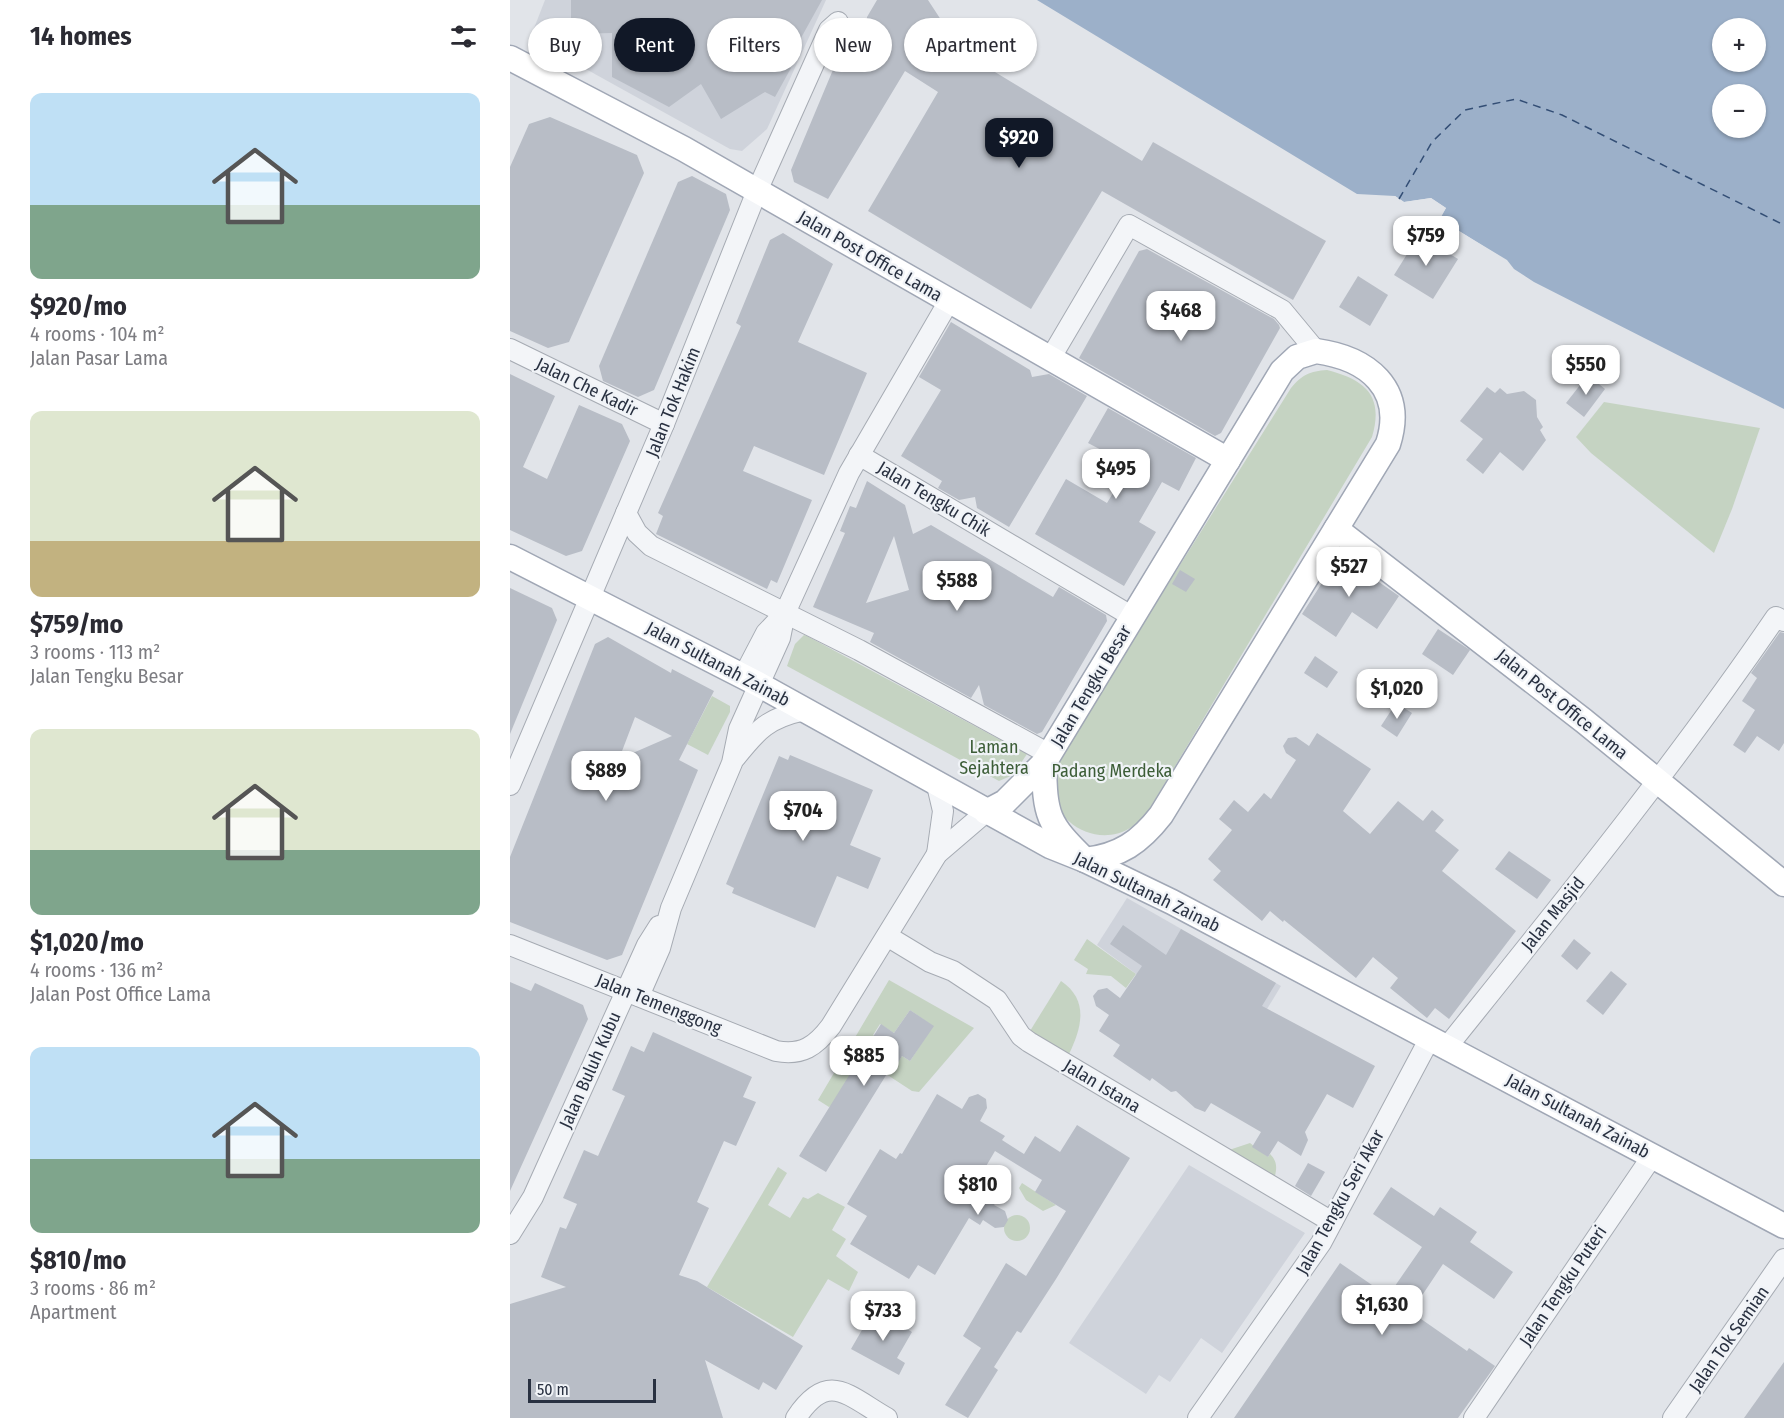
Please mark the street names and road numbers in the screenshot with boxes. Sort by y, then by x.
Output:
street label: Jalan Post Office Lama [794,206,946,306]
street label: Jalan Tok Hakim [641,344,705,460]
street label: Jalan Che Kadir [532,353,642,422]
street label: Jalan Tengku Chik [873,457,995,542]
street label: Jalan Sultanah Zainab [642,617,794,711]
street label: Jalan Tengku Besar [1046,620,1136,751]
street label: Jalan Post Office Lama [1492,644,1632,764]
street label: Jalan Sultanah Zainab [1070,847,1224,937]
street label: Jalan Masjid [1517,873,1589,955]
street label: Jalan Temenggong [593,969,725,1039]
street label: Jalan Buluh Kubu [554,1008,626,1132]
street label: Jalan Istana [1059,1054,1145,1118]
street label: Jalan Sultanah Zainab [1502,1069,1654,1163]
street label: Jalan Tengku Seri Akar [1291,1125,1389,1278]
street label: Jalan Tengku Puteri [1515,1222,1611,1350]
street label: Jalan Tok Semian [1684,1282,1774,1396]

